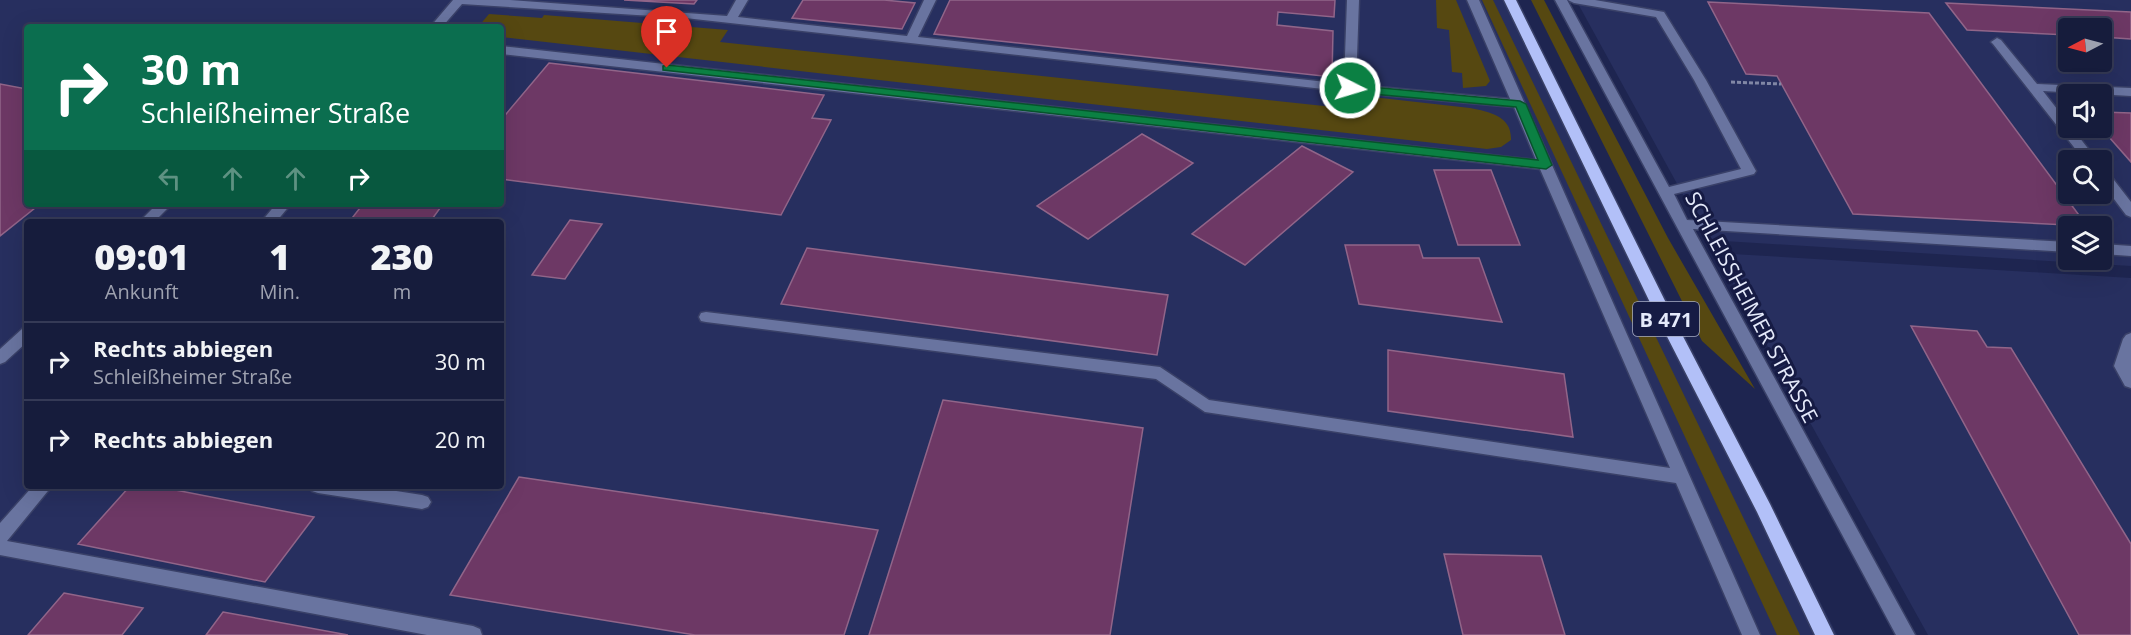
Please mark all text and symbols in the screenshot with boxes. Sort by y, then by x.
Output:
pin [641,6,692,68]
icon: arrive [650,15,683,48]
north arrow [2058,18,2112,72]
map controls [2058,18,2112,270]
text: 30 m [141,40,241,97]
icon: right [42,48,120,126]
position arrow [1318,56,1382,120]
button: sound [2058,84,2112,138]
text: Schleißheimer Straße [141,94,410,131]
button: search [2058,150,2112,204]
icon: left [153,162,186,195]
icon: ahead [216,162,249,195]
icon: ahead [279,162,312,195]
icon: right [342,162,375,195]
street label: SCHLEISSHEIMER STRASSE [1679,187,1825,427]
button: layers [2058,216,2112,270]
text: 09:01 [94,232,189,281]
text: 1 [269,232,290,281]
text: 230 [370,232,434,281]
text: Ankunft [105,278,179,305]
text: Min. [259,278,300,305]
text: m [393,278,411,305]
road number: B 471 [1633,302,1699,336]
text: Rechts abbiegen [93,333,273,363]
icon: right [42,345,75,378]
text: 30 m [435,346,486,376]
text: Schleißheimer Straße [93,363,292,390]
icon: right [42,423,75,456]
text: Rechts abbiegen [93,424,273,454]
text: 20 m [435,424,486,454]

